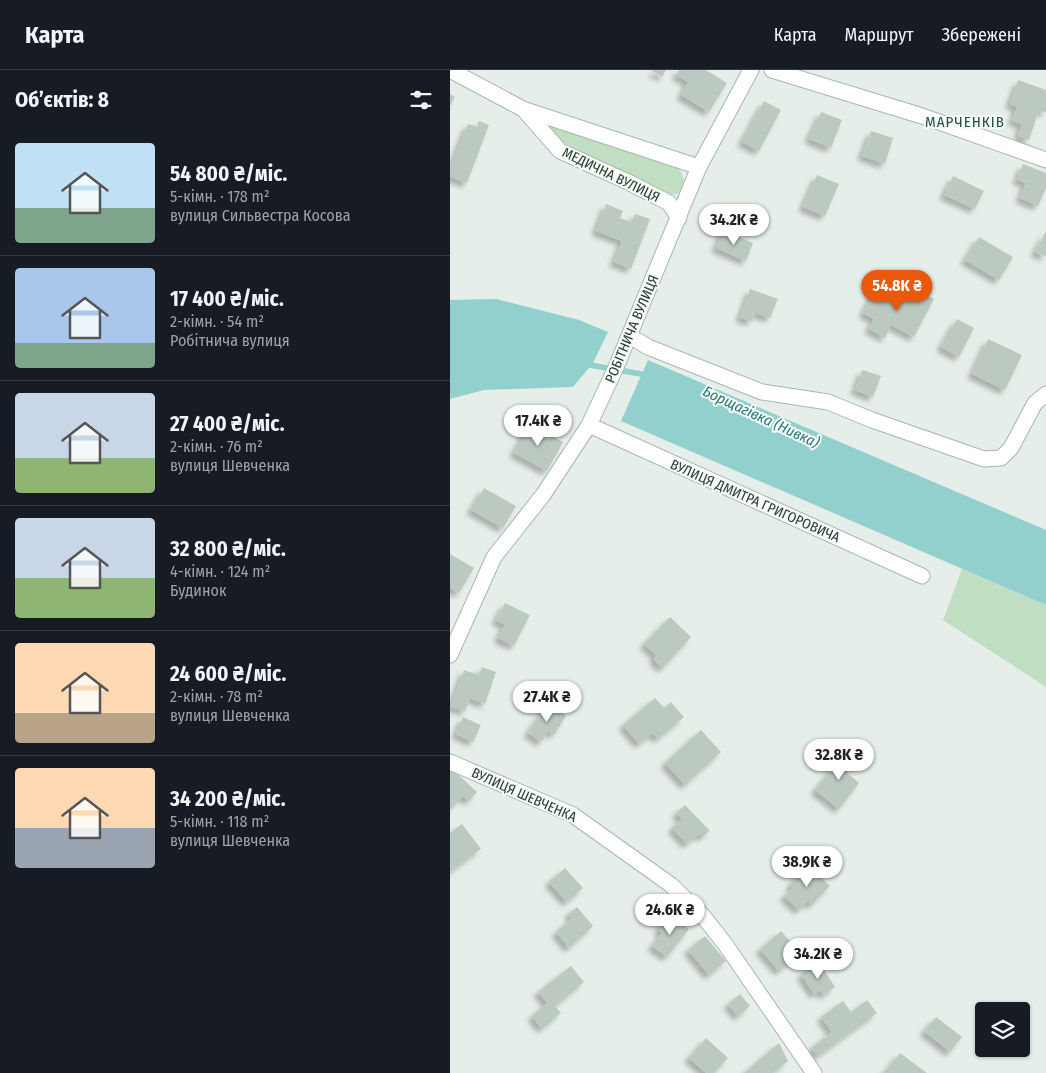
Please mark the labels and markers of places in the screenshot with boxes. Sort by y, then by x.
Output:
pin: 34.2K ₴ [688,204,780,246]
pin: 54.8K ₴ [851,270,943,312]
pin: 17.4K ₴ [492,404,584,447]
pin: 27.4K ₴ [501,680,593,723]
pin: 32.8K ₴ [793,738,885,781]
pin: 38.9K ₴ [761,846,853,888]
pin: 24.6K ₴ [624,894,716,936]
pin: 34.2K ₴ [772,938,864,980]

